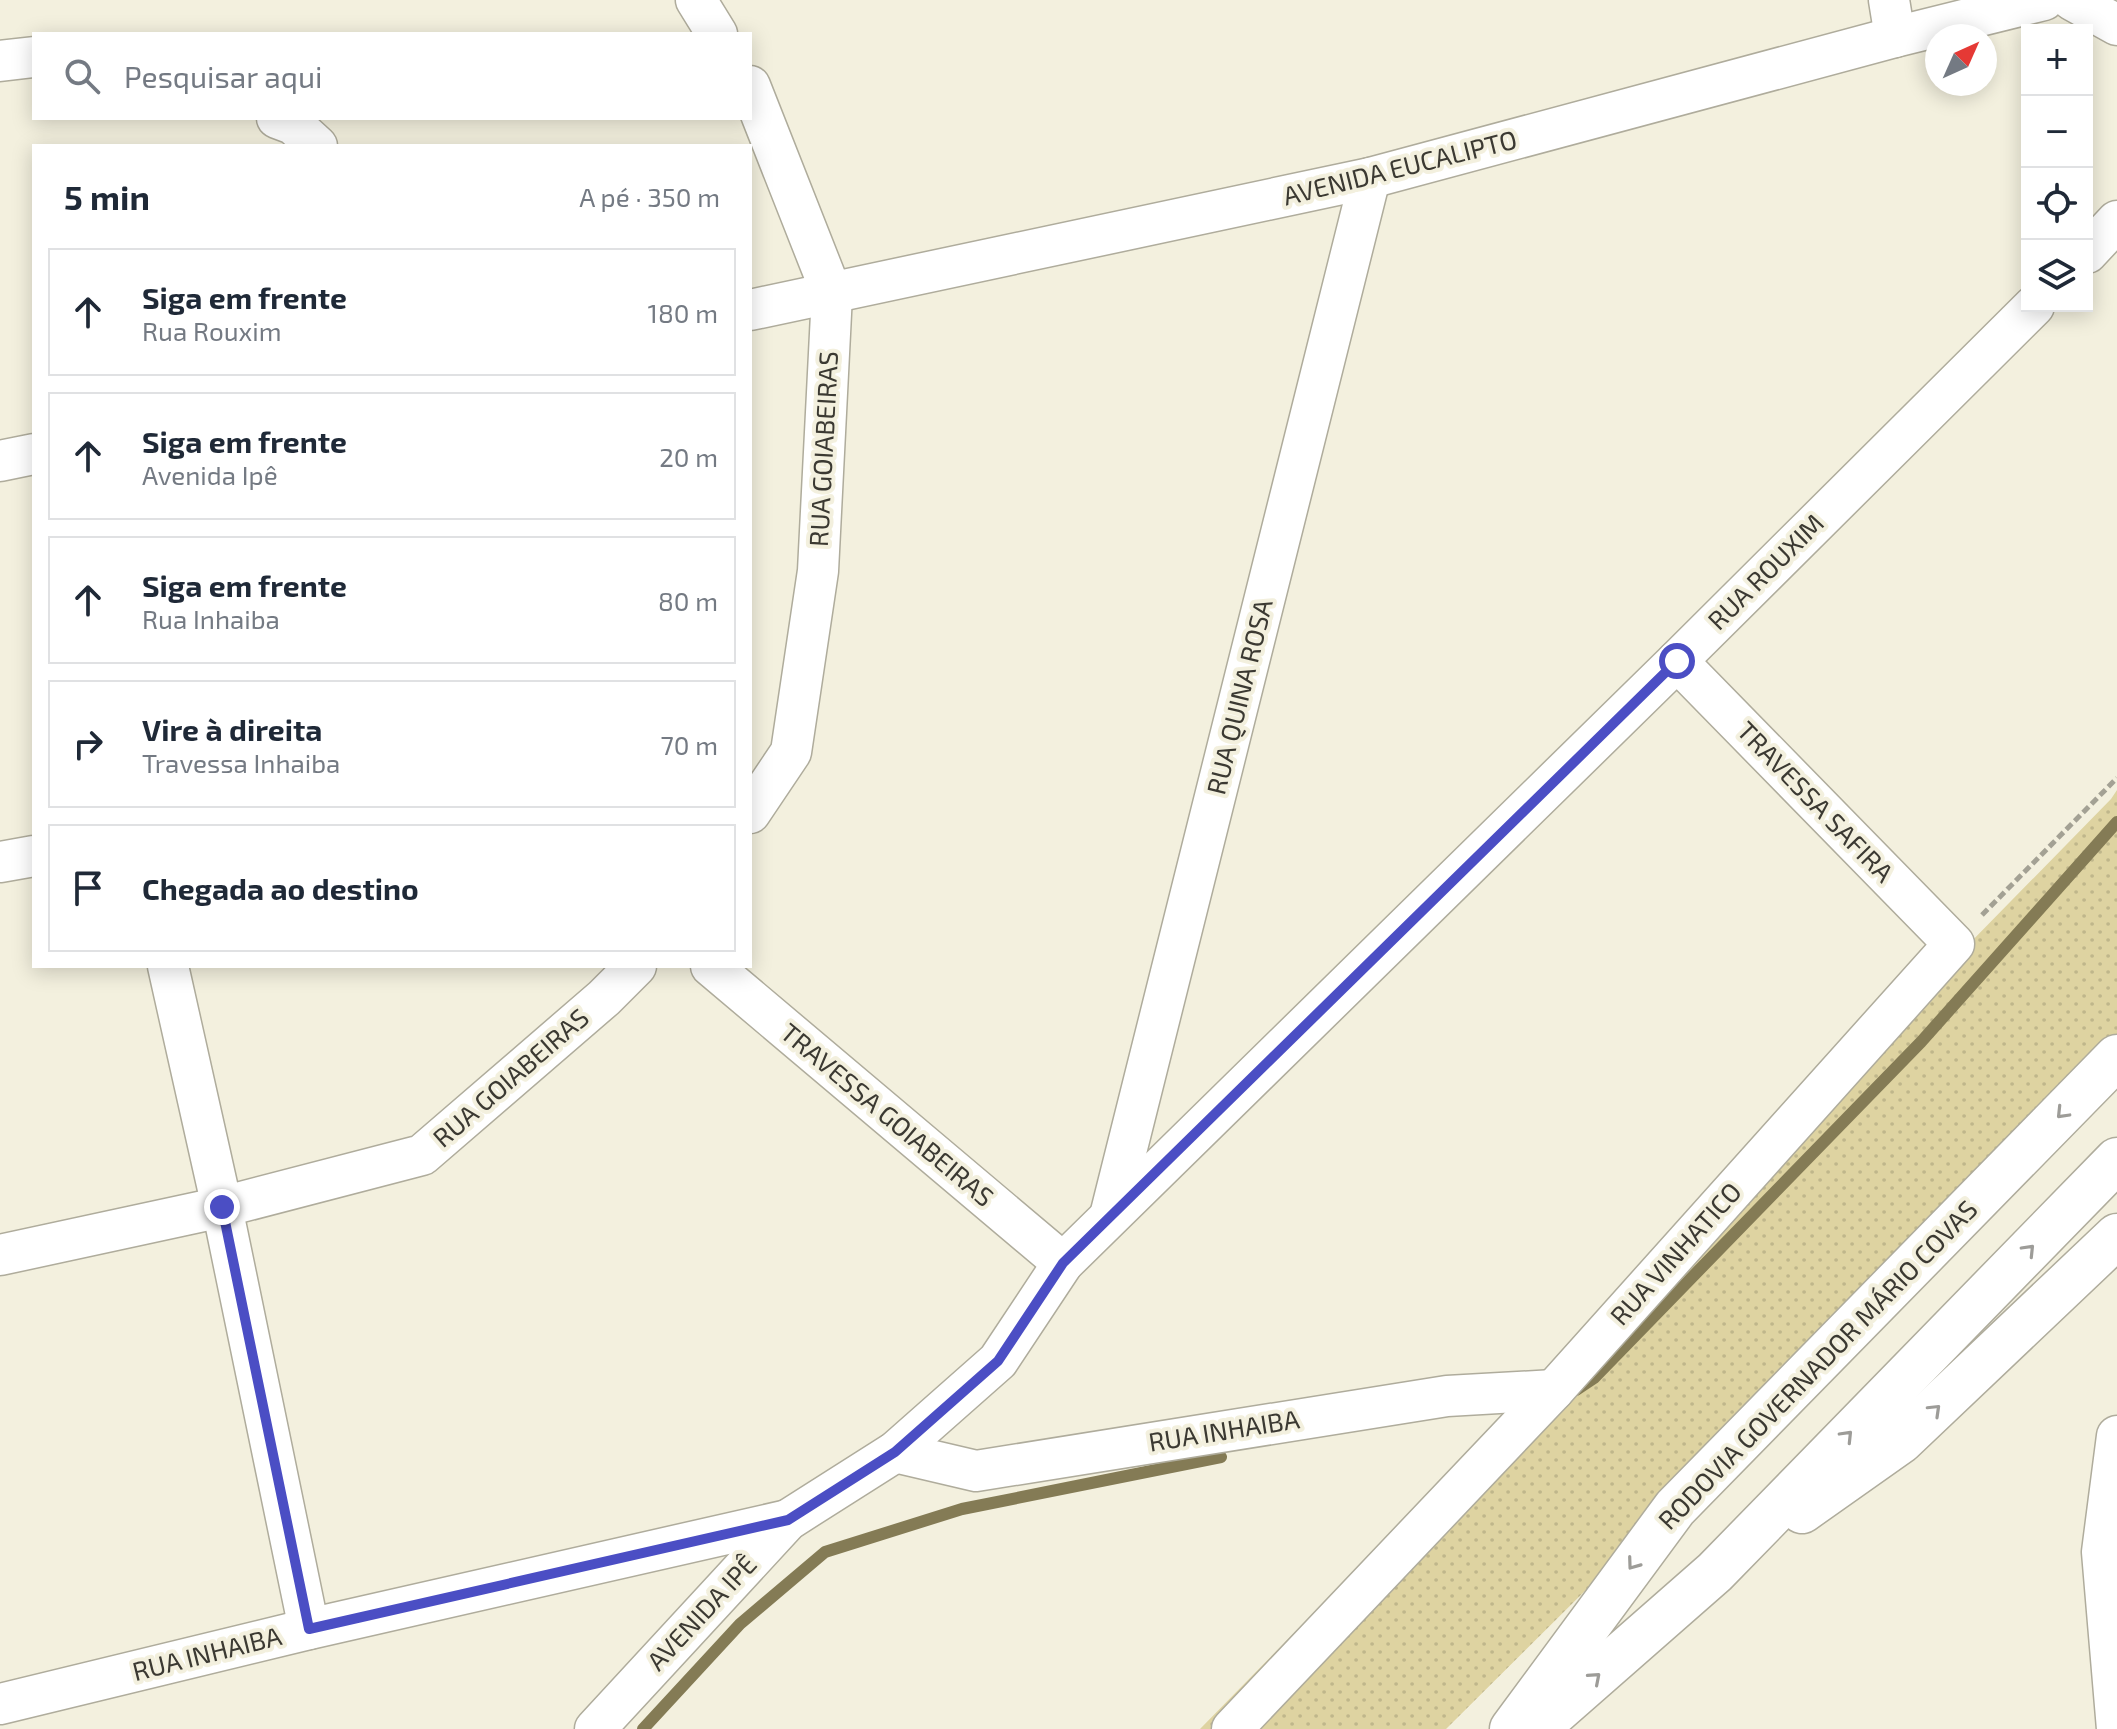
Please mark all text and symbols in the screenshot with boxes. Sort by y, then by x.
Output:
north arrow [1925,24,1997,96]
map controls [2021,24,2093,312]
button: + [2021,24,2093,96]
search box [32,32,752,120]
icon: search [60,54,104,98]
text: Pesquisar aqui [124,58,322,94]
button: − [2021,96,2093,168]
street label: AVENIDA EUCALIPTO [1280,122,1520,211]
button: locate [2021,168,2093,240]
text: 5 min [64,176,150,217]
text: A pé · 350 m [579,181,720,212]
button: layers [2021,240,2093,312]
text: Siga em frente [142,279,347,315]
icon: ahead [66,290,110,334]
text: 180 m [648,297,718,328]
text: Rua Rouxim [142,315,281,346]
street label: RUA GOIABEIRAS [802,350,843,547]
text: Siga em frente [142,423,347,459]
icon: ahead [66,434,110,478]
text: 20 m [659,441,718,472]
text: Avenida Ipê [142,459,278,490]
street label: RUA ROUXIM [1701,507,1829,635]
text: Siga em frente [142,567,347,603]
icon: ahead [66,578,110,622]
text: 80 m [658,585,718,616]
street label: RUA QUINA ROSA [1199,596,1278,797]
text: Rua Inhaiba [142,603,280,634]
route start [1659,643,1695,679]
text: Vire à direita [142,711,322,747]
street label: TRAVESSA SAFIRA [1732,714,1901,888]
icon: right [66,722,110,766]
text: 70 m [660,729,718,760]
text: Travessa Inhaiba [142,747,340,778]
icon: arrive [66,866,110,910]
text: Chegada ao destino [142,870,419,906]
street label: RUA GOIABEIRAS [426,1001,594,1153]
street label: TRAVESSA GOIABEIRAS [775,1016,1001,1212]
one-way arrow [2057,1104,2072,1118]
street label: RUA VINHATICO [1603,1175,1747,1331]
route end [204,1189,240,1225]
street label: RODOVIA GOVERNADOR MÁRIO COVAS [1651,1193,1983,1535]
one-way arrow [2020,1245,2034,1259]
street label: RUA INHAIBA [1146,1402,1301,1457]
one-way arrow [1925,1405,1940,1419]
one-way arrow [1838,1431,1853,1445]
street label: AVENIDA IPÊ [640,1548,762,1676]
one-way arrow [1628,1556,1643,1570]
street label: RUA INHAIBA [129,1619,284,1686]
one-way arrow [1585,1673,1600,1687]

